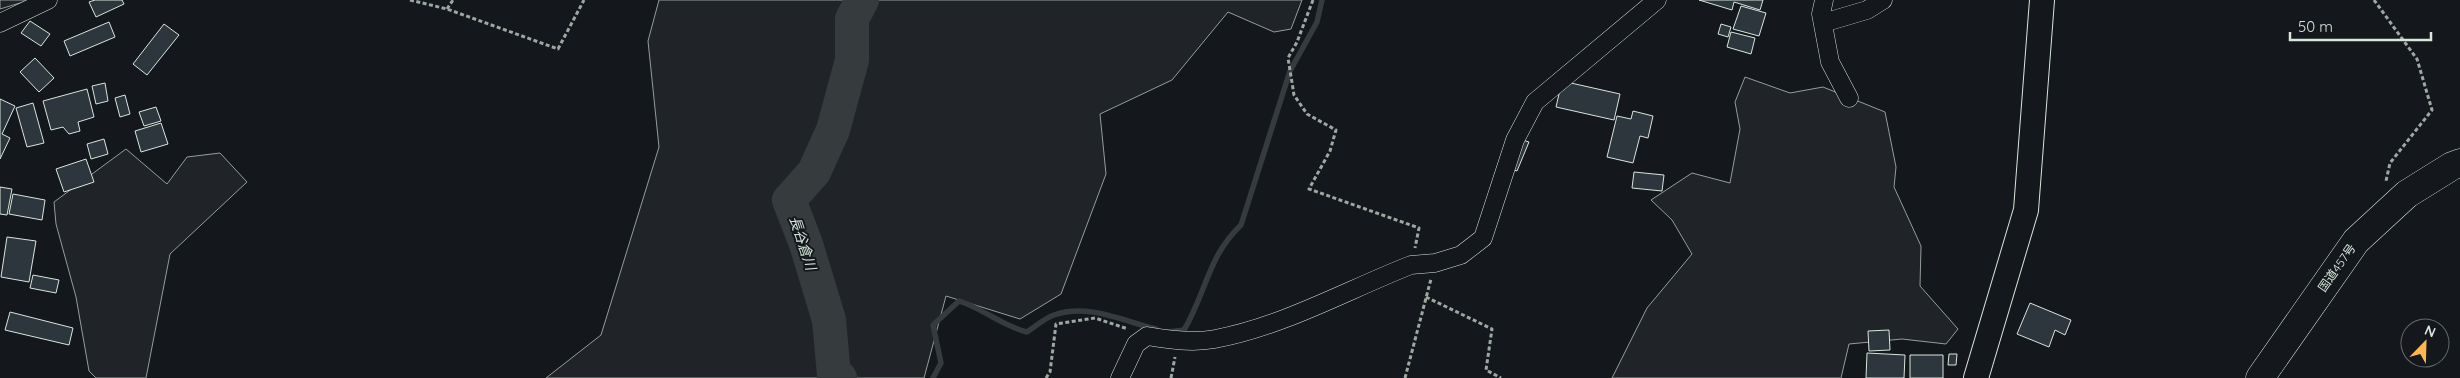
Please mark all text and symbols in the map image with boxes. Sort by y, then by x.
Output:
scale bar [2290,10,2431,42]
text: 50 m [2298,17,2333,36]
water label: 長谷倉川 [786,214,821,274]
street label: 国道457号 [2315,241,2359,295]
north arrow [2400,318,2450,368]
text: N [2422,321,2438,341]

